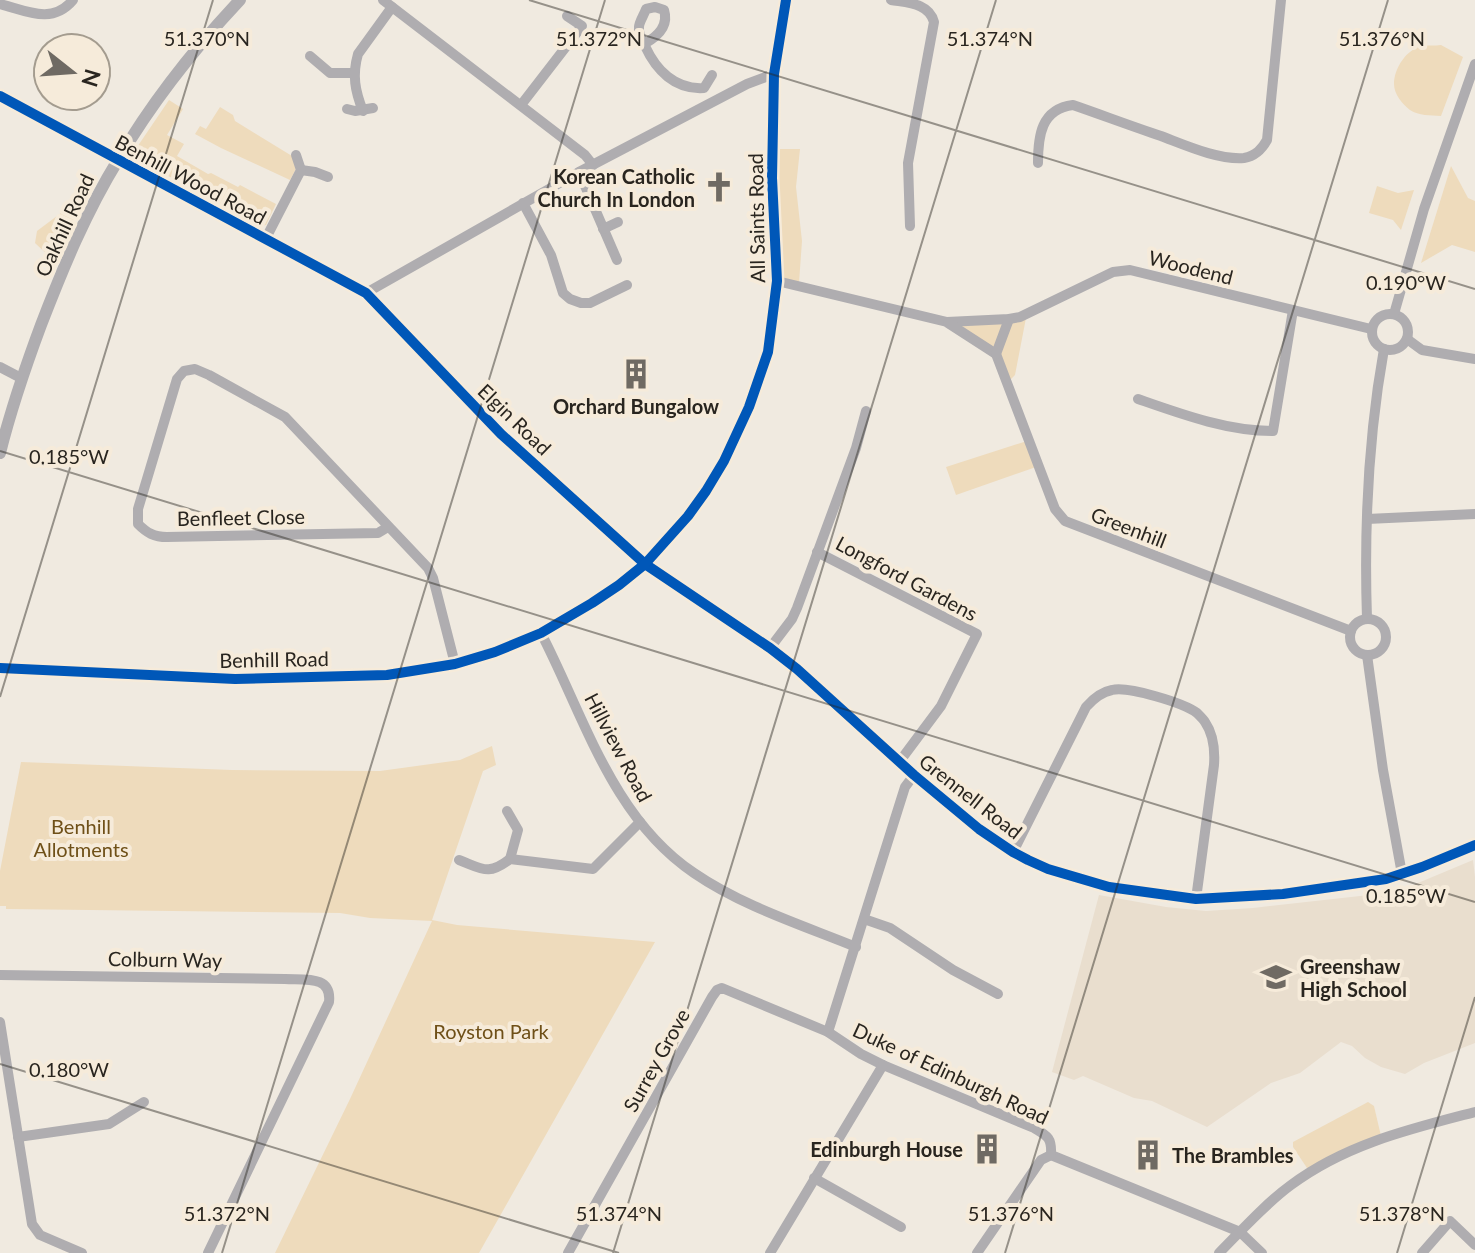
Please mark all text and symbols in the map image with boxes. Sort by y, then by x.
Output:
text: 51.370°N [164,26,250,50]
text: 51.372°N [556,26,642,50]
text: 51.374°N [947,26,1033,50]
text: 51.376°N [1339,26,1425,50]
north arrow [32,32,112,112]
text: N [76,66,107,90]
street label: Benhill Wood Road [111,129,271,229]
street label: All Saints Road [743,153,769,283]
place label: Korean Catholic Church In London [538,164,695,211]
street label: Oakhill Road [30,170,98,280]
church icon: Korean Catholic Church In London [702,170,736,204]
street label: Woodend [1146,245,1236,289]
text: 0.190°W [1366,270,1446,294]
building icon: Orchard Bungalow [619,357,653,391]
street label: Elgin Road [474,378,556,460]
place label: Orchard Bungalow [553,394,719,418]
text: 0.185°W [29,444,109,468]
street label: Greenhill [1088,502,1170,552]
street label: Benfleet Close [177,504,305,530]
street label: Longford Gardens [832,531,982,625]
street label: Benhill Road [219,646,329,672]
street label: Hillview Road [580,689,658,805]
street label: Grennell Road [915,748,1027,844]
park label: Benhill Allotments [33,814,129,861]
text: 0.185°W [1366,883,1446,907]
street label: Colburn Way [108,946,223,972]
place label: Greenshaw High School [1300,954,1407,1001]
school or university icon: Greenshaw High School [1259,960,1293,994]
street label: Surrey Grove [618,1004,694,1116]
street label: Duke of Edinburgh Road [849,1017,1053,1129]
park label: Royston Park [433,1019,550,1043]
text: 0.180°W [29,1057,109,1081]
building icon: Edinburgh House [970,1132,1004,1166]
place label: Edinburgh House [810,1137,963,1161]
building icon: The Brambles [1131,1138,1165,1172]
place label: The Brambles [1172,1143,1294,1167]
text: 51.372°N [184,1201,270,1225]
text: 51.374°N [576,1201,662,1225]
text: 51.376°N [968,1201,1054,1225]
text: 51.378°N [1359,1201,1445,1225]

